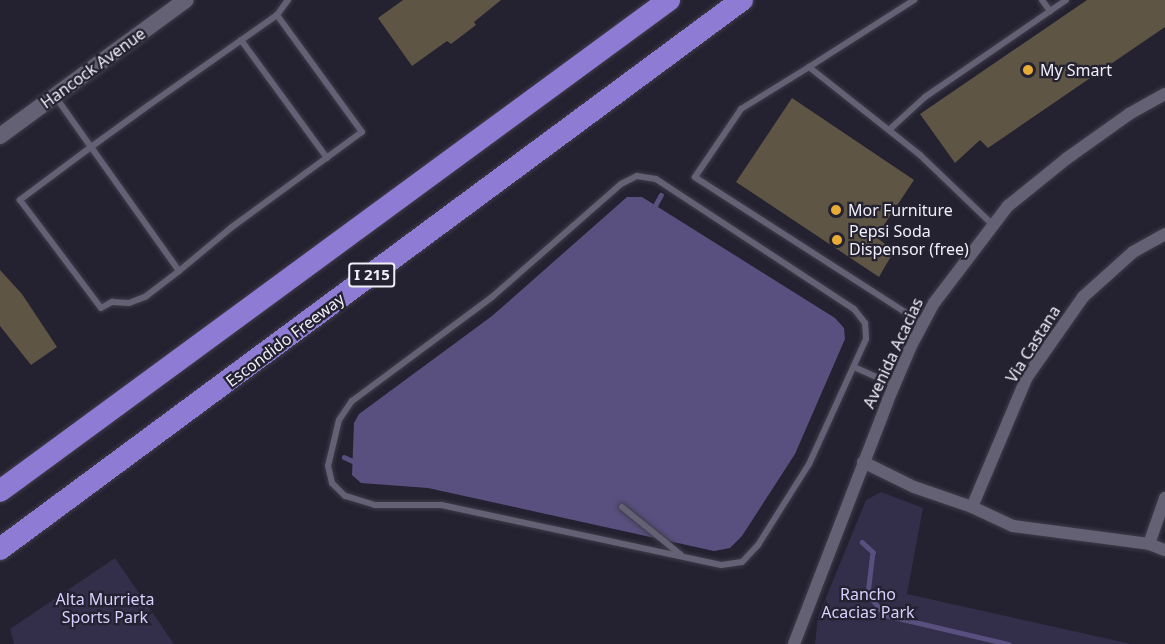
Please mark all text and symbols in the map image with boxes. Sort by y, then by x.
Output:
street label: Hancock Avenue [37,24,149,112]
place label: My Smart [1040,60,1112,80]
marker: My Smart [1021,63,1035,77]
place label: Mor Furniture [848,200,953,220]
marker: Mor Furniture [829,203,843,217]
place label: Pepsi Soda Dispensor (free) [849,221,969,259]
marker: Pepsi Soda Dispensor (free) [830,233,844,247]
road number: I 215 [348,263,396,287]
street label: Escondido Freeway [222,289,348,391]
street label: Avenida Acacias [859,295,927,411]
street label: Via Castana [1002,302,1064,386]
park label: Rancho Acacias Park [821,584,915,622]
park label: Alta Murrieta Sports Park [56,589,154,627]

